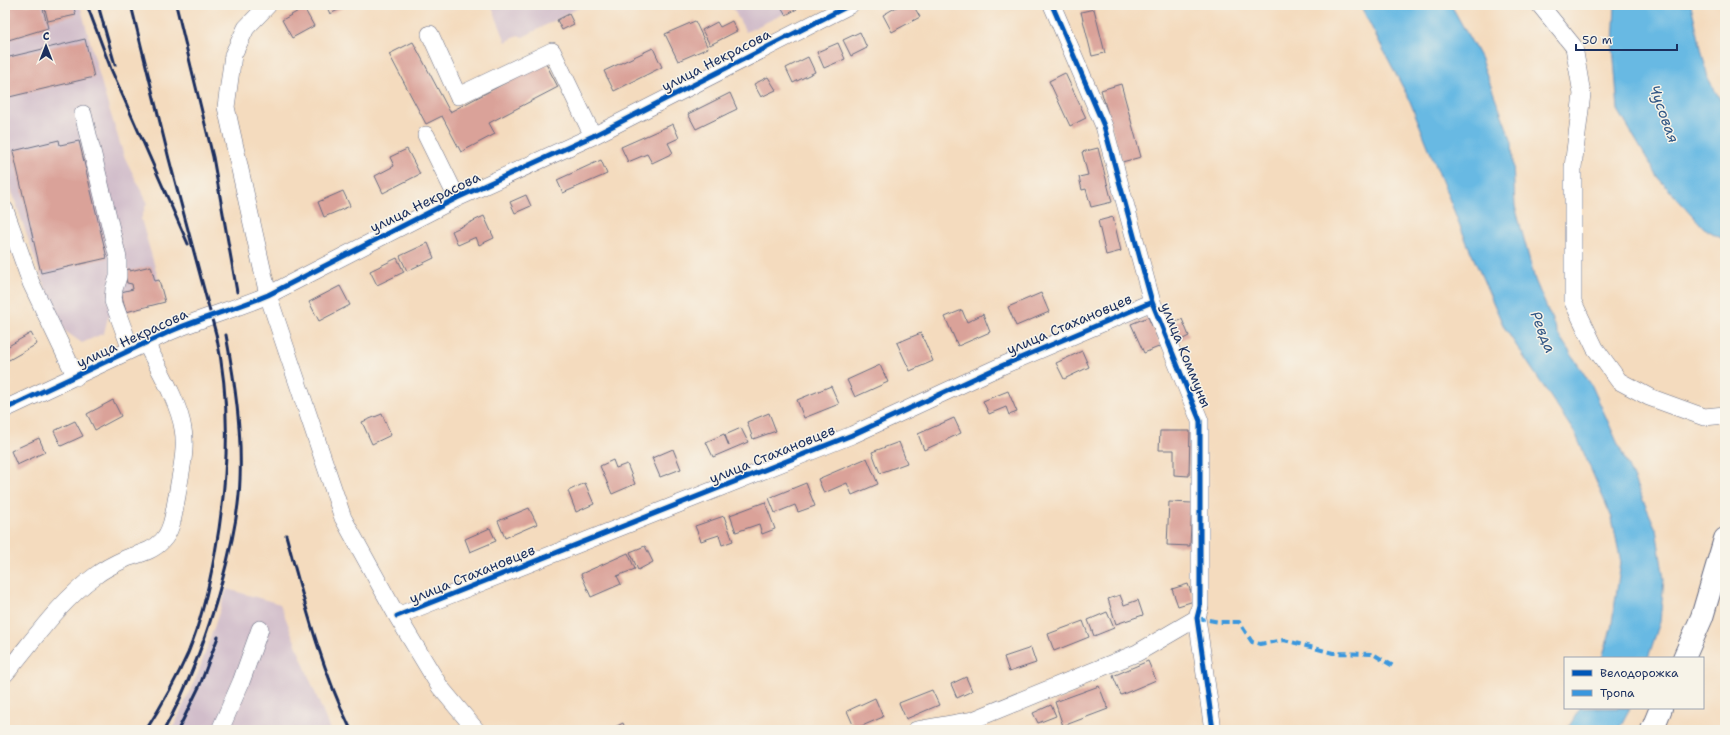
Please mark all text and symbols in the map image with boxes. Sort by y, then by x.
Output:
street label: улица Некрасова [658,25,774,95]
north arrow [26,26,66,66]
scale bar [1576,26,1677,52]
text: С [43,29,50,44]
text: 50 m [1582,32,1612,48]
water label: Чусовая [1644,82,1684,146]
street label: улица Некрасова [367,167,483,236]
street label: улица Стахановцев [1004,289,1134,359]
street label: улица Коммуны [1157,300,1215,410]
street label: улица Некрасова [74,304,191,372]
water label: Ревда [1526,308,1560,356]
street label: улица Стахановцев [706,421,838,487]
street label: улица Стахановцев [406,541,538,607]
legend [1564,657,1704,709]
text: Велодорожка [1600,665,1679,681]
text: Тропа [1600,685,1635,701]

